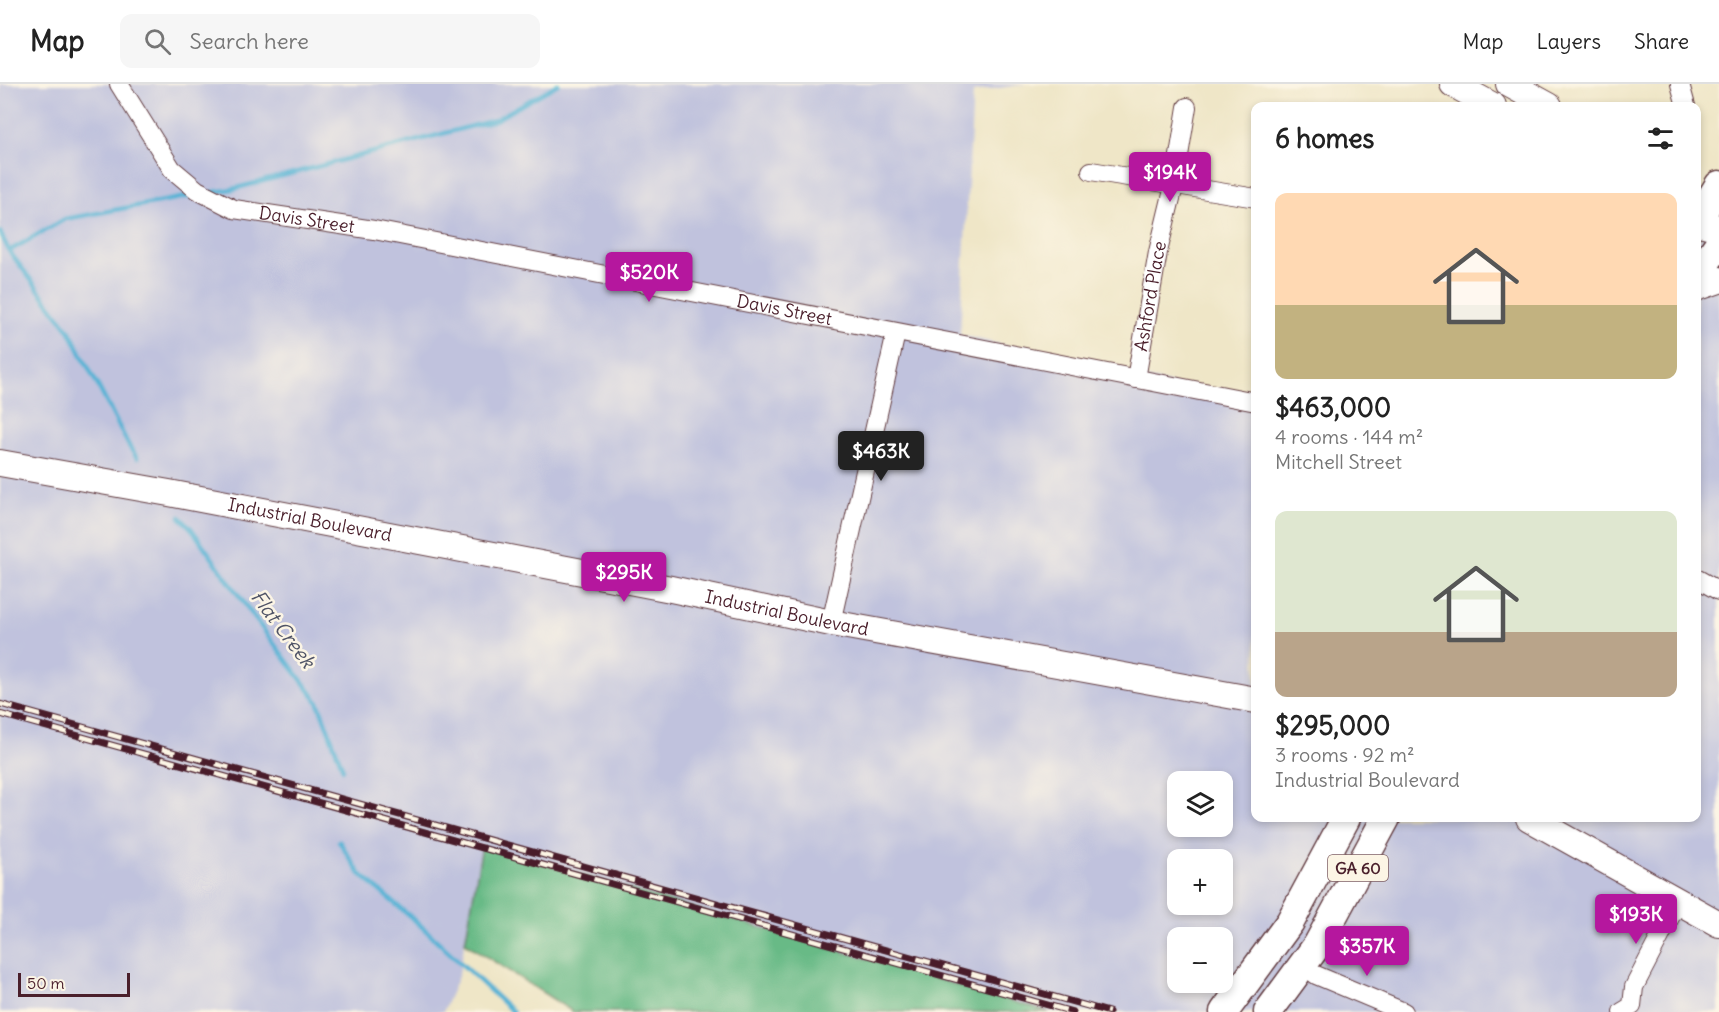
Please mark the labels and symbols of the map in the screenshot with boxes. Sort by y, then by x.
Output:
pin: $194K [1128,152,1212,203]
street label: Davis Street [257,201,356,238]
street label: Ashford Place [1129,239,1171,353]
pin: $520K [607,252,691,303]
street label: Davis Street [735,289,834,330]
pin: $463K [839,431,923,482]
street label: Industrial Boulevard [226,493,394,546]
pin: $295K [582,552,666,603]
water label: Flat Creek [246,585,322,674]
street label: Industrial Boulevard [703,585,871,641]
road number: GA 60 [1328,855,1388,881]
pin: $193K [1594,894,1678,945]
pin: $357K [1325,926,1409,977]
scale bar [18,970,130,998]

